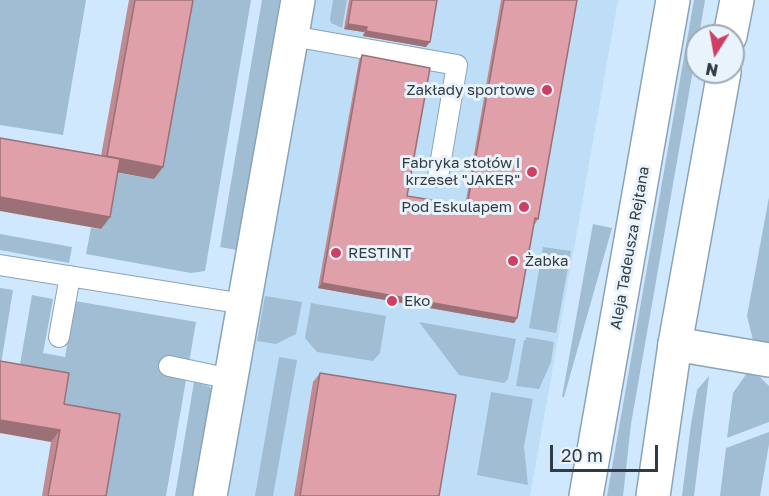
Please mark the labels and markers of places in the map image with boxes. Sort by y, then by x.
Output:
place label: Zakłady sportowe [407,81,535,99]
marker: Zakłady sportowe [540,83,554,97]
place label: Fabryka stołów i krzeseł "JAKER" [402,154,520,189]
marker: Fabryka stołów i krzeseł "JAKER" [525,165,539,179]
place label: Pod Eskulapem [401,198,512,216]
marker: Pod Eskulapem [517,200,531,214]
place label: RESTINT [348,244,412,262]
marker: RESTINT [329,246,343,260]
place label: Żabka [525,252,568,270]
marker: Żabka [506,254,520,268]
place label: Eko [404,292,430,310]
marker: Eko [385,294,399,308]

